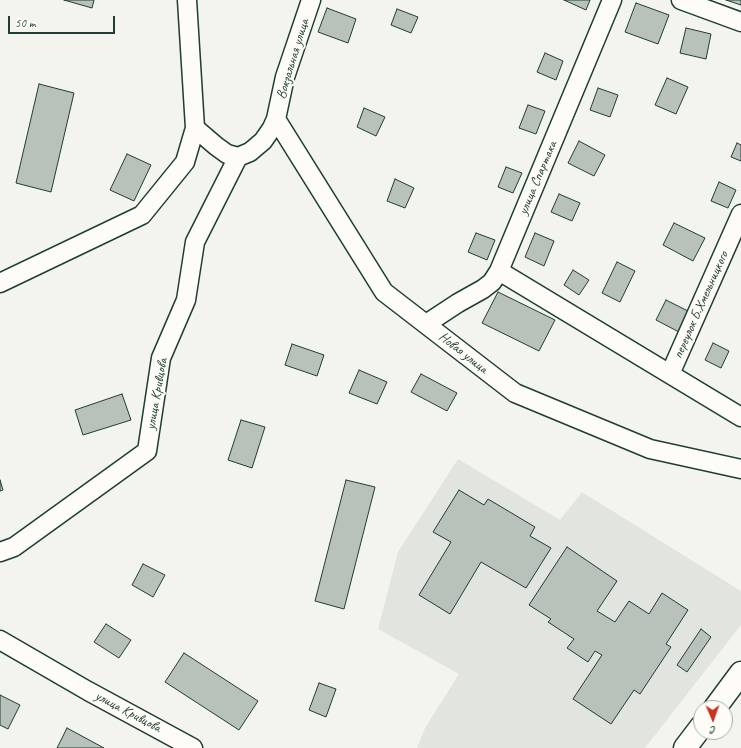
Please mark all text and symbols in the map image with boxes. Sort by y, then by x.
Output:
scale bar [10,8,117,34]
text: 50 m [15,15,35,31]
street label: Вокзальная улица [273,17,313,101]
street label: улица Спартака [515,139,561,217]
street label: переулок Б.Хмельницкого [670,249,732,361]
street label: Новая улица [435,329,491,377]
street label: улица Кривцова [142,357,172,431]
street label: улица Кривцова [92,688,164,736]
north arrow [693,700,733,740]
text: С [710,724,716,738]

